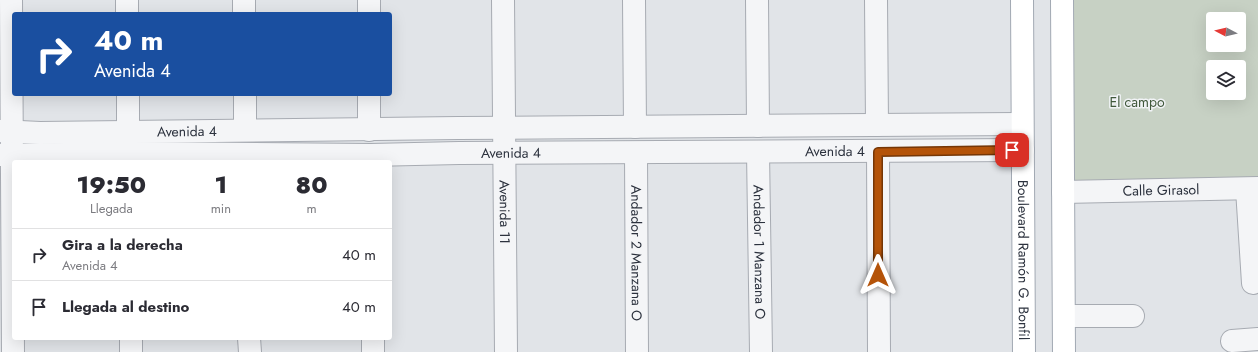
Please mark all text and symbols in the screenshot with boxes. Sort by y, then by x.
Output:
north arrow [1206,12,1246,52]
map controls [1206,12,1246,100]
text: 40 m [94,20,163,61]
icon: right [28,28,80,80]
text: Avenida 4 [94,58,171,84]
button: layers [1206,60,1246,100]
park label: El campo [1109,92,1165,112]
street label: Avenida 4 [157,121,217,142]
pin [995,133,1029,167]
icon: arrive [1001,139,1023,161]
street label: Avenida 4 [805,141,865,161]
street label: Avenida 4 [481,143,541,163]
text: 19:50 [77,167,146,202]
text: 1 [215,167,227,202]
text: 80 [296,167,328,202]
street label: Calle Girasol [1122,179,1200,201]
street label: Avenida 11 [495,180,515,244]
street label: Boulevard Ramón G. Bonfil [1013,180,1034,340]
street label: Andador 2 Manzana O [626,185,647,321]
street label: Andador 1 Manzana O [748,185,771,319]
text: Llegada [90,199,133,218]
text: min [211,199,231,218]
text: m [306,199,317,218]
text: Gira a la derecha [62,234,183,256]
icon: right [28,244,50,266]
text: 40 m [342,244,376,266]
position arrow [857,254,899,296]
text: Avenida 4 [62,256,118,275]
icon: arrive [28,296,50,318]
text: Llegada al destino [62,296,189,318]
text: 40 m [342,296,376,318]

